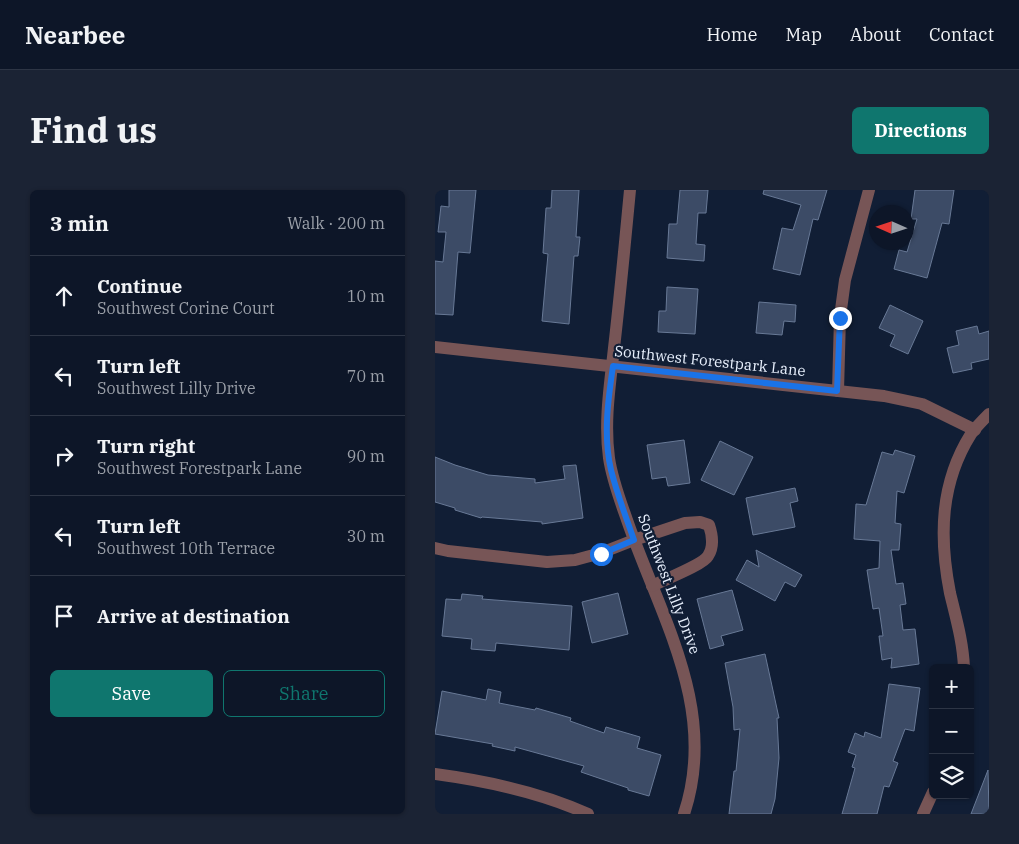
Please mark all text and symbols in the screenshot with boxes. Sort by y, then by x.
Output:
text: Nearbee [25,19,125,51]
text: Home [706,23,758,46]
text: Map [786,23,822,46]
text: About [850,23,901,46]
text: Contact [929,23,994,46]
text: Find us [30,107,157,153]
button: Directions [852,107,989,154]
north arrow [869,205,914,250]
text: 3 min [50,209,109,237]
text: Walk · 200 m [287,213,385,233]
text: Continue [97,274,182,298]
icon: ahead [50,282,78,310]
text: 10 m [347,286,385,306]
text: Southwest Corine Court [97,298,275,318]
route end [829,307,852,330]
street label: Southwest Forestpark Lane [613,341,807,380]
text: Turn left [97,354,180,378]
icon: left [50,362,78,390]
text: 70 m [347,366,385,386]
text: Southwest Lilly Drive [97,378,256,398]
text: Turn right [97,434,195,458]
icon: right [50,442,78,470]
text: 90 m [347,446,385,466]
text: Southwest Forestpark Lane [97,458,302,478]
street label: Southwest Lilly Drive [634,511,705,657]
text: Turn left [97,514,180,538]
icon: left [50,522,78,550]
text: 30 m [347,526,385,546]
text: Southwest 10th Terrace [97,538,275,558]
route start [590,543,613,566]
icon: arrive [50,602,78,630]
text: Arrive at destination [97,604,290,628]
map controls [929,664,974,799]
button: + [929,664,974,709]
button: Save [50,670,213,717]
button: Share [223,670,385,717]
button: − [929,709,974,754]
button: layers [929,754,974,799]

